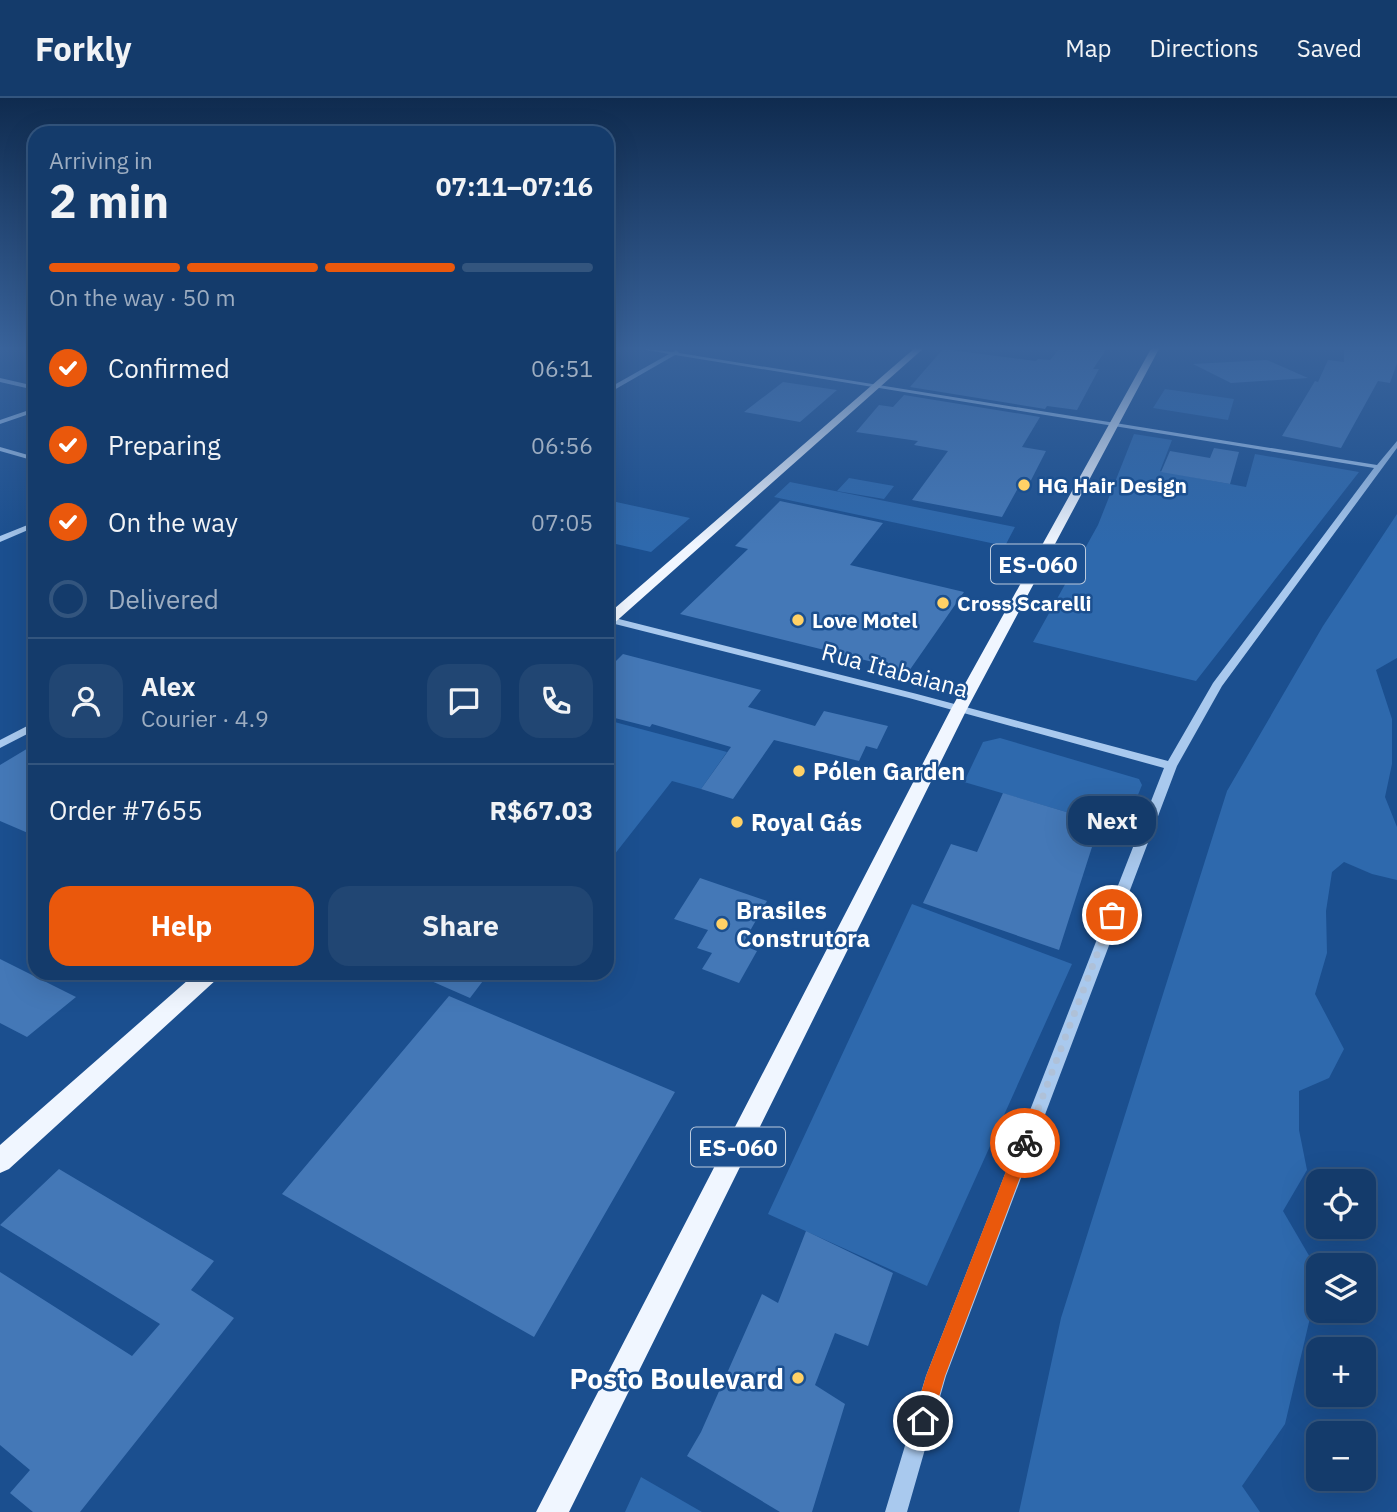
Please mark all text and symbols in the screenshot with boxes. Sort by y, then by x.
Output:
text: Forkly [35,27,132,70]
text: Map [1065,32,1111,64]
text: Directions [1149,32,1259,64]
text: Saved [1297,32,1362,64]
text: Arriving in [49,145,153,175]
text: 07:11–07:16 [436,169,593,203]
text: 2 min [49,171,169,231]
text: On the way · 50 m [49,282,236,312]
icon: check [49,349,87,387]
text: Confirmed [108,351,230,385]
text: 06:51 [531,353,593,383]
icon: check [49,426,87,464]
text: Preparing [108,428,221,462]
text: 06:56 [531,430,593,460]
place label: HG Hair Design [1038,471,1187,499]
marker: HG Hair Design [1016,477,1032,493]
icon: check [49,503,87,541]
text: On the way [108,505,238,539]
text: 07:05 [531,507,593,537]
road number: ES-060 [991,544,1085,584]
text: Delivered [108,582,219,616]
place label: Cross Scarelli [957,589,1092,617]
marker: Cross Scarelli [935,595,951,611]
place label: Love Motel [812,606,918,634]
marker: Love Motel [790,612,806,628]
street label: Rua Itabaiana [818,635,972,705]
button: person [49,664,123,738]
button: chat [427,664,501,738]
button: phone [519,664,593,738]
text: Alex [141,669,195,703]
text: Courier · 4.9 [141,703,269,733]
place label: Pólen Garden [813,755,965,787]
marker: Pólen Garden [791,763,807,779]
text: Order #7655 [49,793,203,827]
text: R$67.03 [489,793,593,827]
callout: Next [1068,796,1156,845]
text: Next [1087,805,1137,835]
place label: Royal Gás [751,806,862,838]
marker: Royal Gás [729,814,745,830]
pin [1082,885,1142,945]
button: Help [49,886,314,966]
button: Share [328,886,593,966]
place label: Brasiles Construtora [736,894,870,954]
icon: bag [1093,896,1131,934]
marker: Brasiles Construtora [714,916,730,932]
courier [990,1108,1060,1178]
icon: bike [1006,1124,1044,1162]
road number: ES-060 [691,1128,785,1166]
map controls [1306,1169,1376,1491]
button: locate [1306,1169,1376,1239]
button: layers [1306,1253,1376,1323]
button: + [1306,1337,1376,1407]
place label: Posto Boulevard [569,1360,784,1397]
marker: Posto Boulevard [790,1370,806,1386]
pin [893,1391,953,1451]
icon: home [904,1402,942,1440]
button: − [1306,1421,1376,1491]

